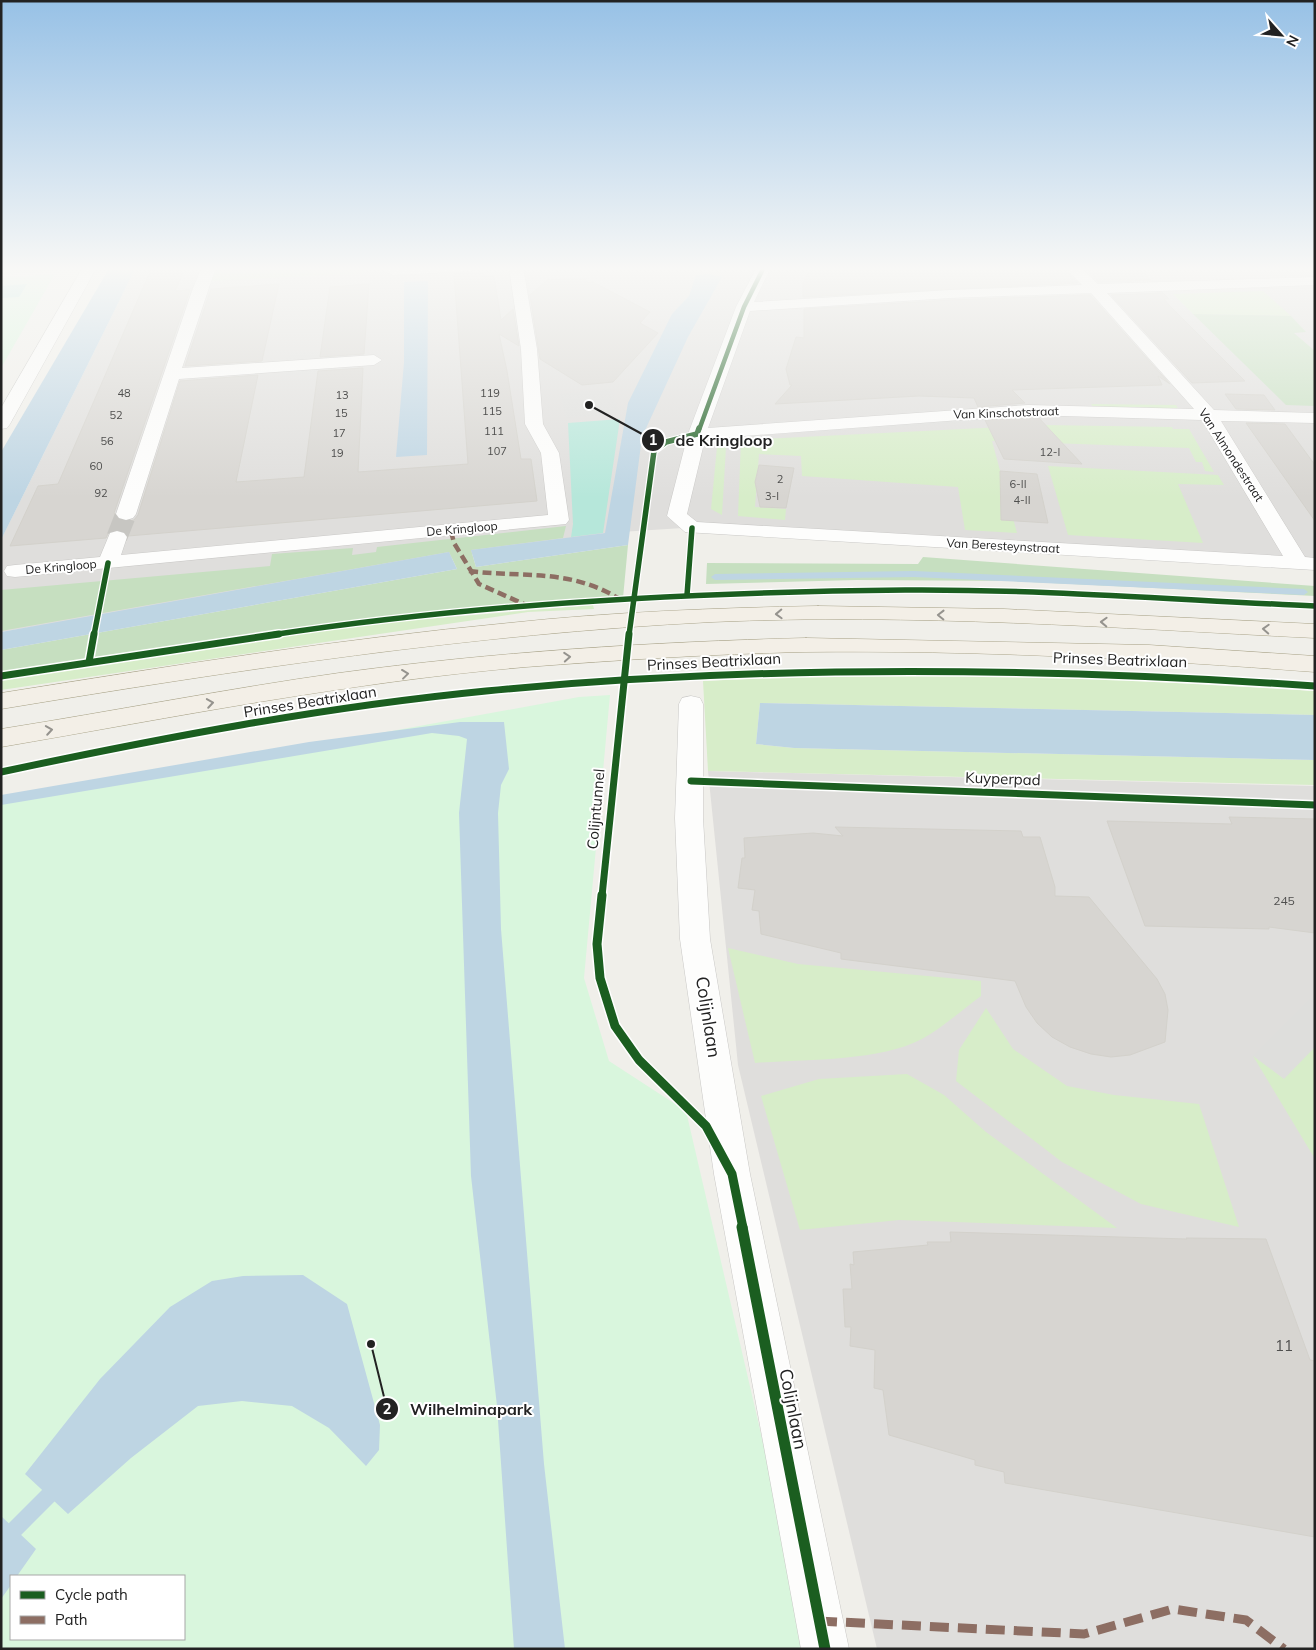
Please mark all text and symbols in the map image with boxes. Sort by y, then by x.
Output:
north arrow [1256,10,1306,60]
text: N [1282,32,1303,50]
house number: 48 [117,386,131,400]
house number: 119 [480,386,500,400]
house number: 13 [335,388,349,402]
street label: Van Kinschotstraat [953,403,1059,422]
house number: 115 [482,404,502,418]
street label: Van Almondestraat [1196,405,1267,504]
house number: 15 [334,406,348,420]
house number: 52 [109,408,123,422]
house number: 111 [484,424,504,438]
callout: de Kringloop [640,424,782,455]
house number: 17 [332,426,346,440]
text: 1 [648,430,658,449]
text: de Kringloop [676,430,772,450]
house number: 56 [100,434,114,448]
house number: 107 [487,444,507,458]
house number: 12-I [1040,445,1060,459]
house number: 19 [330,446,344,460]
house number: 60 [89,459,103,473]
house number: 2 [777,472,784,486]
house number: 6-II [1009,477,1027,491]
house number: 92 [94,486,108,500]
house number: 3-I [765,489,779,503]
house number: 4-II [1013,493,1031,507]
street label: De Kringloop [426,518,498,539]
street label: Van Beresteynstraat [946,535,1060,556]
street label: De Kringloop [25,556,97,577]
one-way arrow [775,609,782,619]
one-way arrow [937,610,945,621]
one-way arrow [1099,616,1107,627]
one-way arrow [1262,623,1270,634]
street label: Prinses Beatrixlaan [646,648,782,675]
street label: Prinses Beatrixlaan [1053,648,1188,671]
one-way arrow [563,652,571,663]
one-way arrow [401,669,409,680]
street label: Prinses Beatrixlaan [242,682,378,721]
one-way arrow [205,698,214,708]
one-way arrow [45,725,54,735]
street label: Colijntunnel [583,768,608,850]
street label: Kuyperpad [965,768,1041,789]
house number: 245 [1273,893,1295,908]
street label: Colijnlaan [691,975,726,1059]
house number: 11 [1275,1336,1293,1355]
street label: Colijnlaan [774,1367,813,1451]
callout: Wilhelminapark [375,1394,542,1425]
text: 2 [382,1399,392,1418]
text: Wilhelminapark [410,1399,533,1419]
legend [10,1575,185,1640]
text: Cycle path [55,1585,128,1604]
text: Path [55,1610,87,1629]

